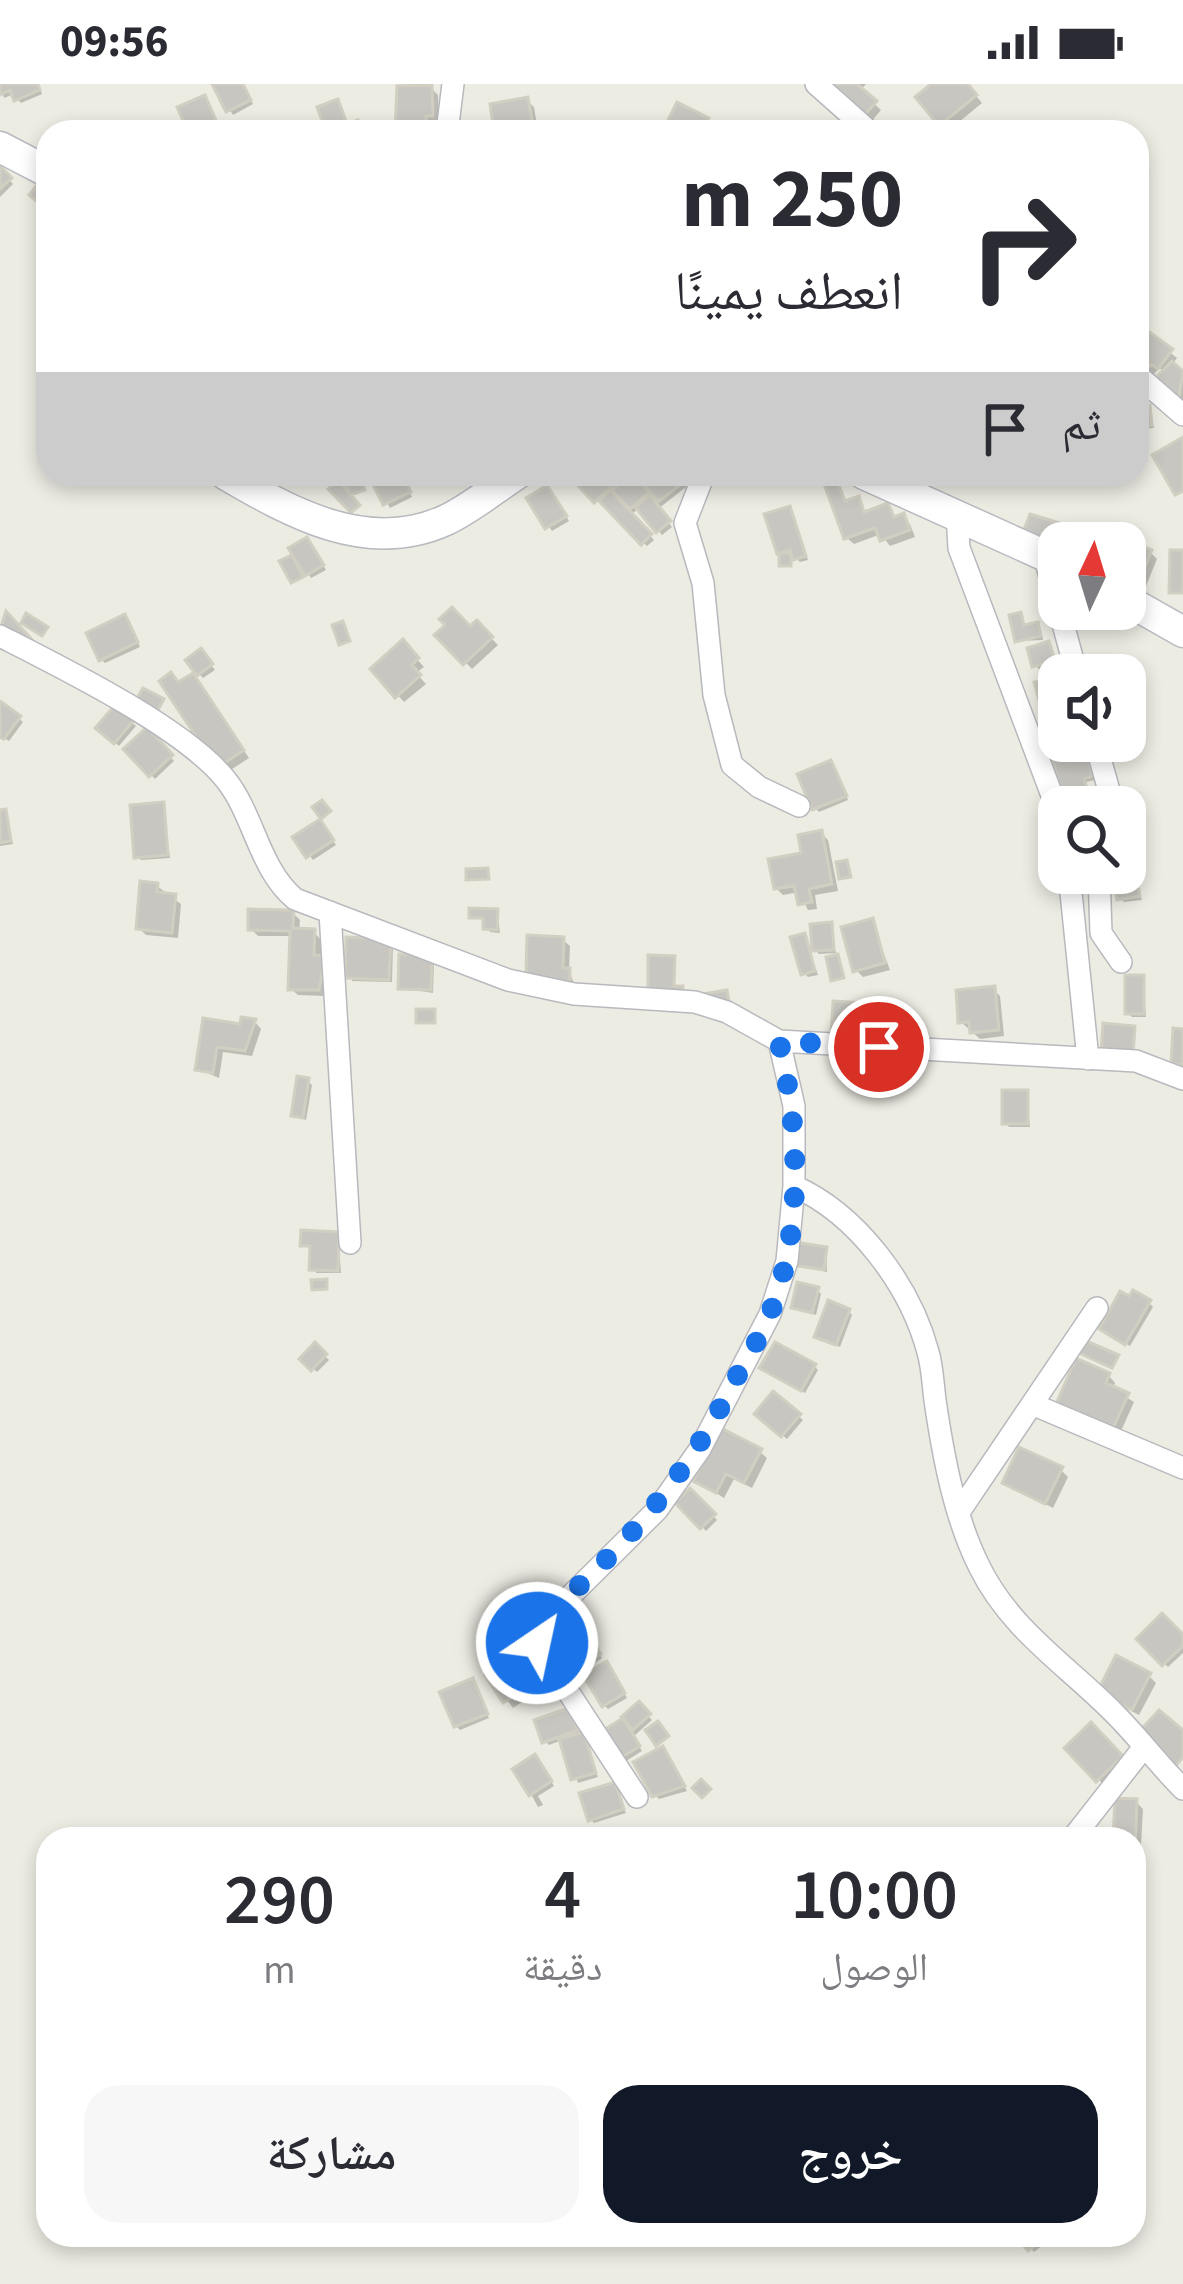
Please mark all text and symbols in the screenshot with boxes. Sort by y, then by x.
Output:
text: 09:56 [60,10,169,74]
text: 250 m [681,140,903,260]
icon: right [945,168,1101,324]
text: انعطف يمينًا [674,254,903,331]
text: ثم [1062,393,1101,457]
icon: arrive [972,396,1038,462]
north arrow [1038,522,1146,630]
map controls [1038,522,1146,894]
button: sound [1038,654,1146,762]
button: search [1038,786,1146,894]
pin [828,996,930,1098]
icon: arrive [846,1014,912,1080]
position arrow [474,1580,600,1706]
text: 4 [544,1844,581,1947]
text: 10:00 [790,1844,958,1947]
text: 290 [224,1849,335,1952]
text: دقيقة [523,1940,602,1996]
text: الوصول [820,1940,928,1996]
text: m [263,1943,296,1999]
button: مشاركة [84,2085,579,2223]
button: خروج [603,2085,1098,2223]

